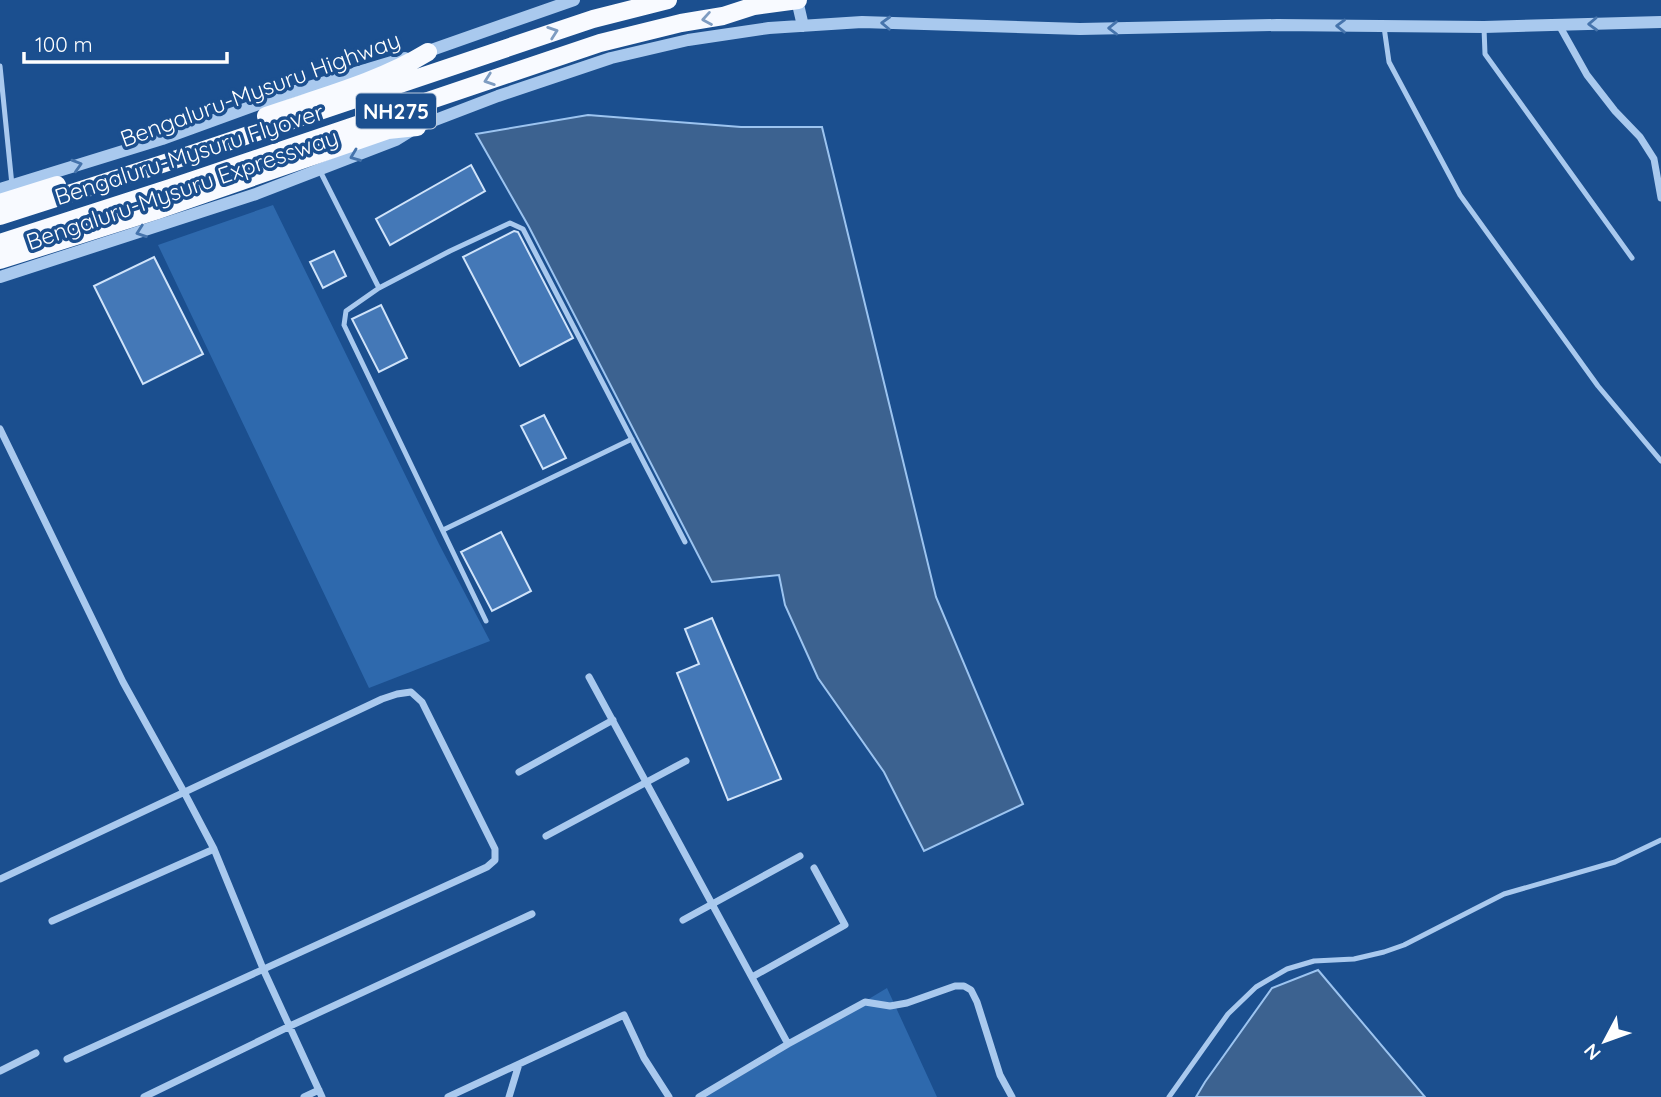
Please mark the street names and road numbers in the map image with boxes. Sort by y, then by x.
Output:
street label: Bengaluru-Mysuru Highway [116,25,404,153]
road number: NH275 [356,94,436,128]
street label: Bengaluru-Mysuru Flyover [51,97,327,211]
street label: Bengaluru-Mysuru Expressway [22,122,342,256]

